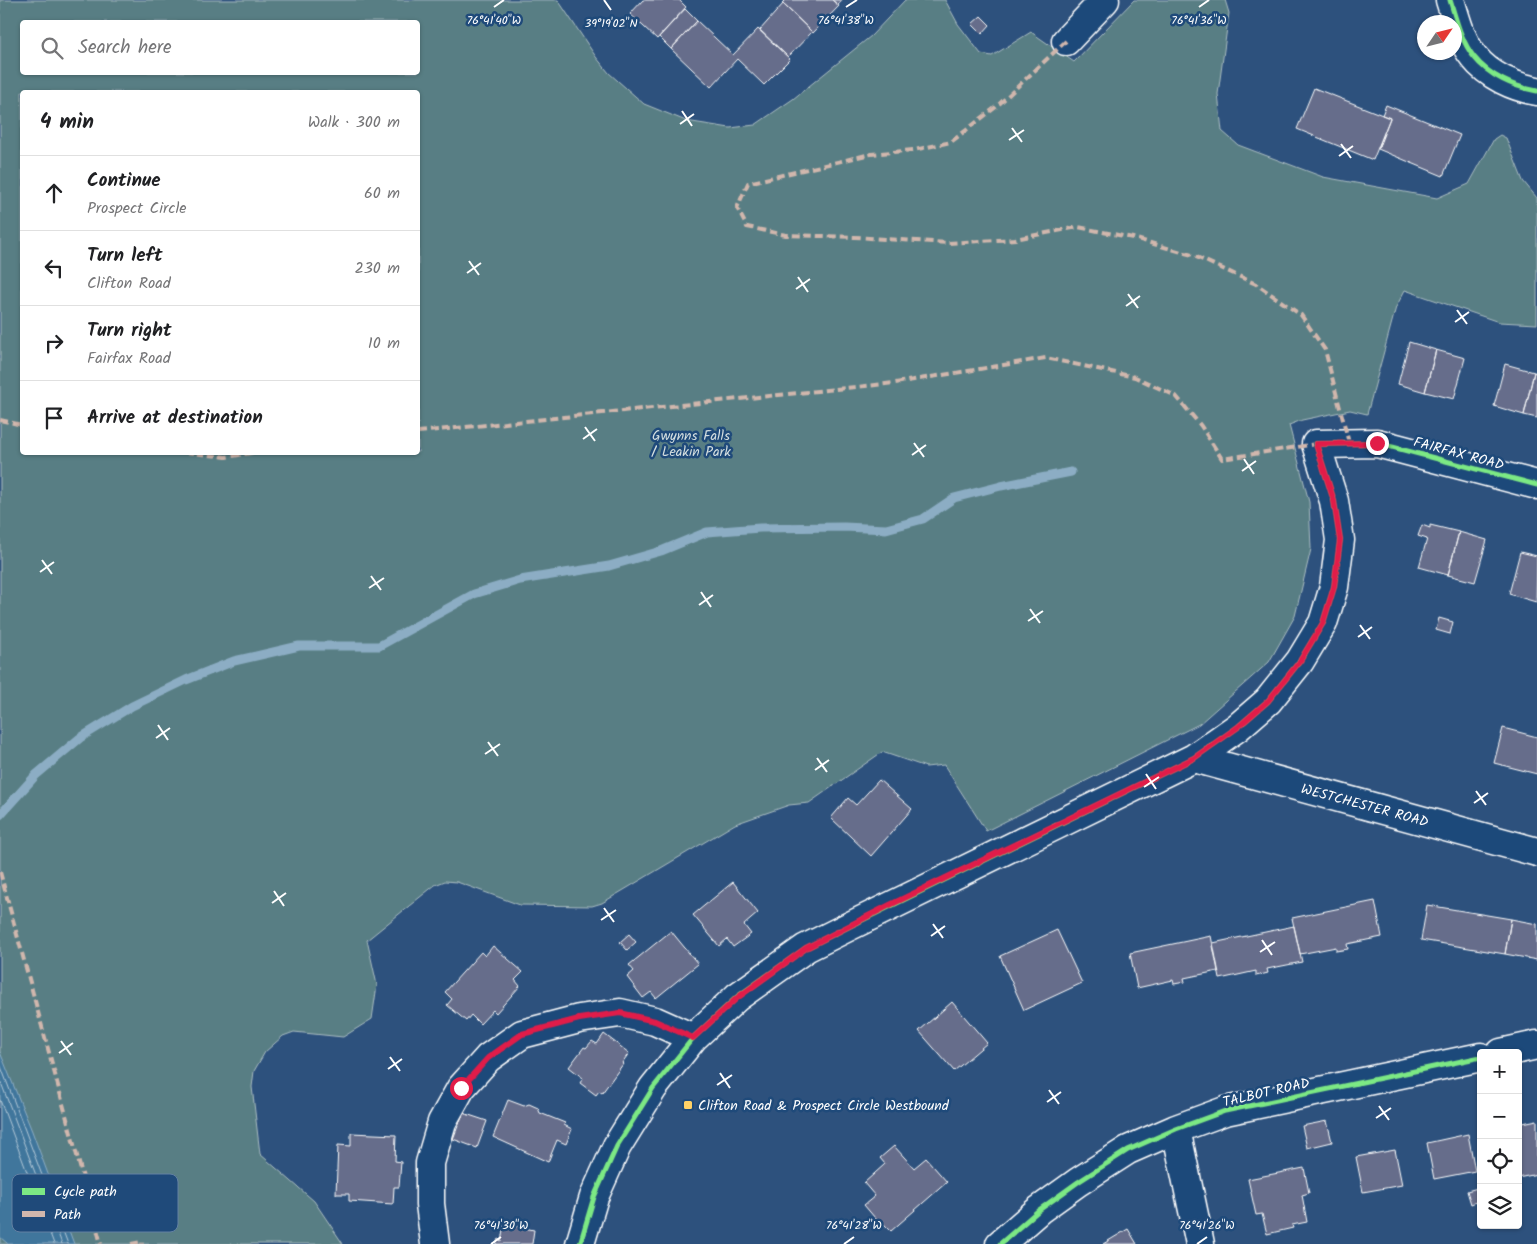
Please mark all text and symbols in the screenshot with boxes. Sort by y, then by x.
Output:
text: 76°41'40"W [467,11,521,30]
text: 76°41'38"W [818,11,874,30]
text: 76°41'36"W [1171,11,1227,30]
text: 39°19'02"N [584,14,638,33]
north arrow [1417,15,1462,60]
search box [20,20,420,75]
text: Search here [78,33,172,63]
icon: search [38,34,66,62]
text: 4 min [40,106,94,139]
text: Walk · 300 m [308,110,400,135]
text: Continue [87,166,160,196]
icon: ahead [40,179,68,207]
text: 60 m [364,181,400,206]
text: Prospect Circle [87,196,187,221]
text: Turn left [87,241,162,271]
icon: left [40,254,68,282]
text: 230 m [354,256,400,281]
text: Clifton Road [87,271,171,296]
text: Turn right [87,316,172,346]
icon: right [40,329,68,357]
text: 10 m [368,331,400,356]
text: Fairfax Road [87,346,171,371]
text: Arrive at destination [87,403,263,433]
icon: arrive [40,404,68,432]
park label: Gwynns Falls / Leakin Park [651,425,731,463]
street label: FAIRFAX ROAD [1411,431,1506,477]
route end [1366,432,1389,455]
street label: WESTCHESTER ROAD [1299,778,1431,834]
map controls [1477,1049,1522,1229]
button: + [1477,1049,1522,1094]
street label: TALBOT ROAD [1221,1072,1312,1114]
route start [450,1077,473,1100]
button: − [1477,1094,1522,1139]
place label: Clifton Road & Prospect Circle Westbound [698,1095,950,1117]
marker: Clifton Road & Prospect Circle Westbound [682,1099,694,1111]
button: locate [1477,1139,1522,1184]
legend [12,1174,178,1232]
text: Cycle path [54,1181,117,1203]
button: layers [1477,1184,1522,1229]
text: Path [54,1204,81,1226]
text: 76°41'30"W [474,1216,528,1235]
text: 76°41'28"W [826,1216,882,1235]
text: 76°41'26"W [1179,1216,1235,1235]

